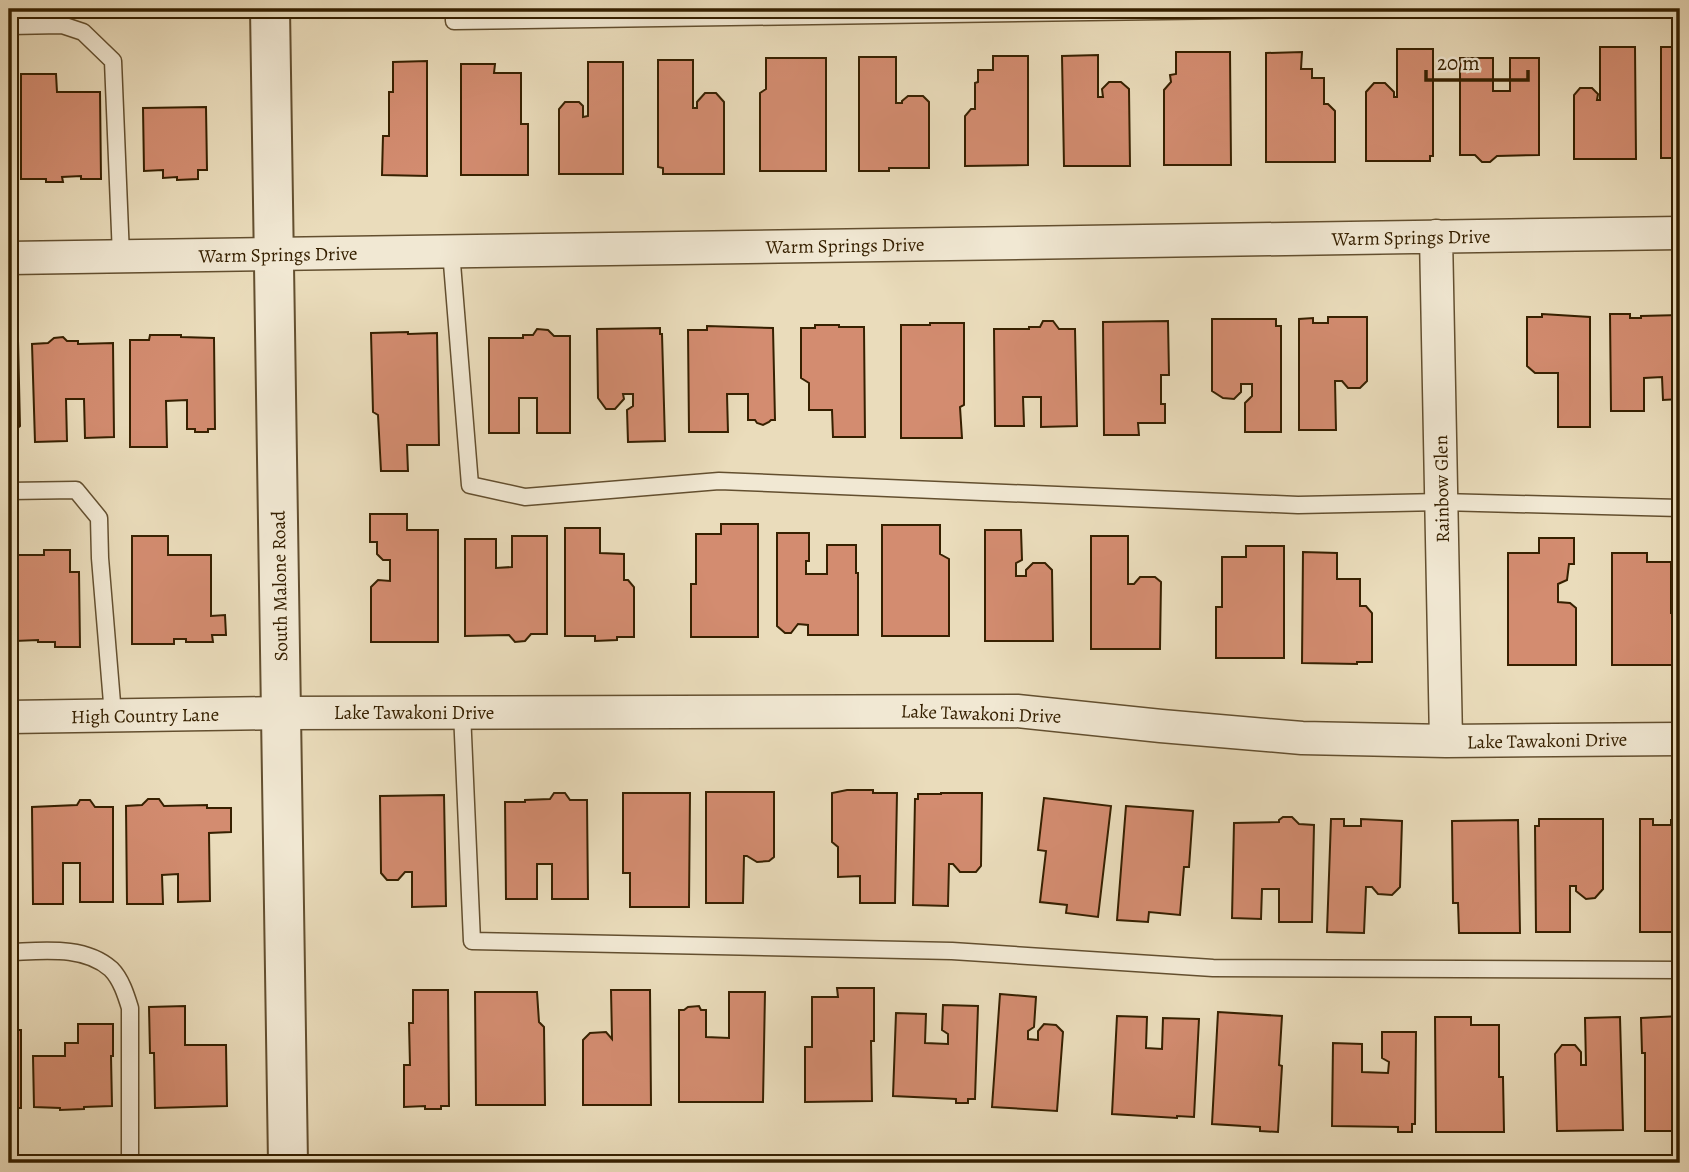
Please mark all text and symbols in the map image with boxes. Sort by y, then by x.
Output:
scale bar [1426,38,1528,82]
text: 20 m [1437,49,1480,77]
street label: Warm Springs Drive [1330,224,1491,252]
street label: Warm Springs Drive [764,232,925,260]
street label: Warm Springs Drive [197,241,358,269]
street label: Rainbow Glen [1428,435,1456,543]
street label: South Malone Road [266,510,294,662]
street label: Lake Tawakoni Drive [900,698,1062,730]
street label: Lake Tawakoni Drive [334,700,494,726]
street label: High Country Lane [71,702,219,730]
street label: Lake Tawakoni Drive [1467,727,1627,755]

